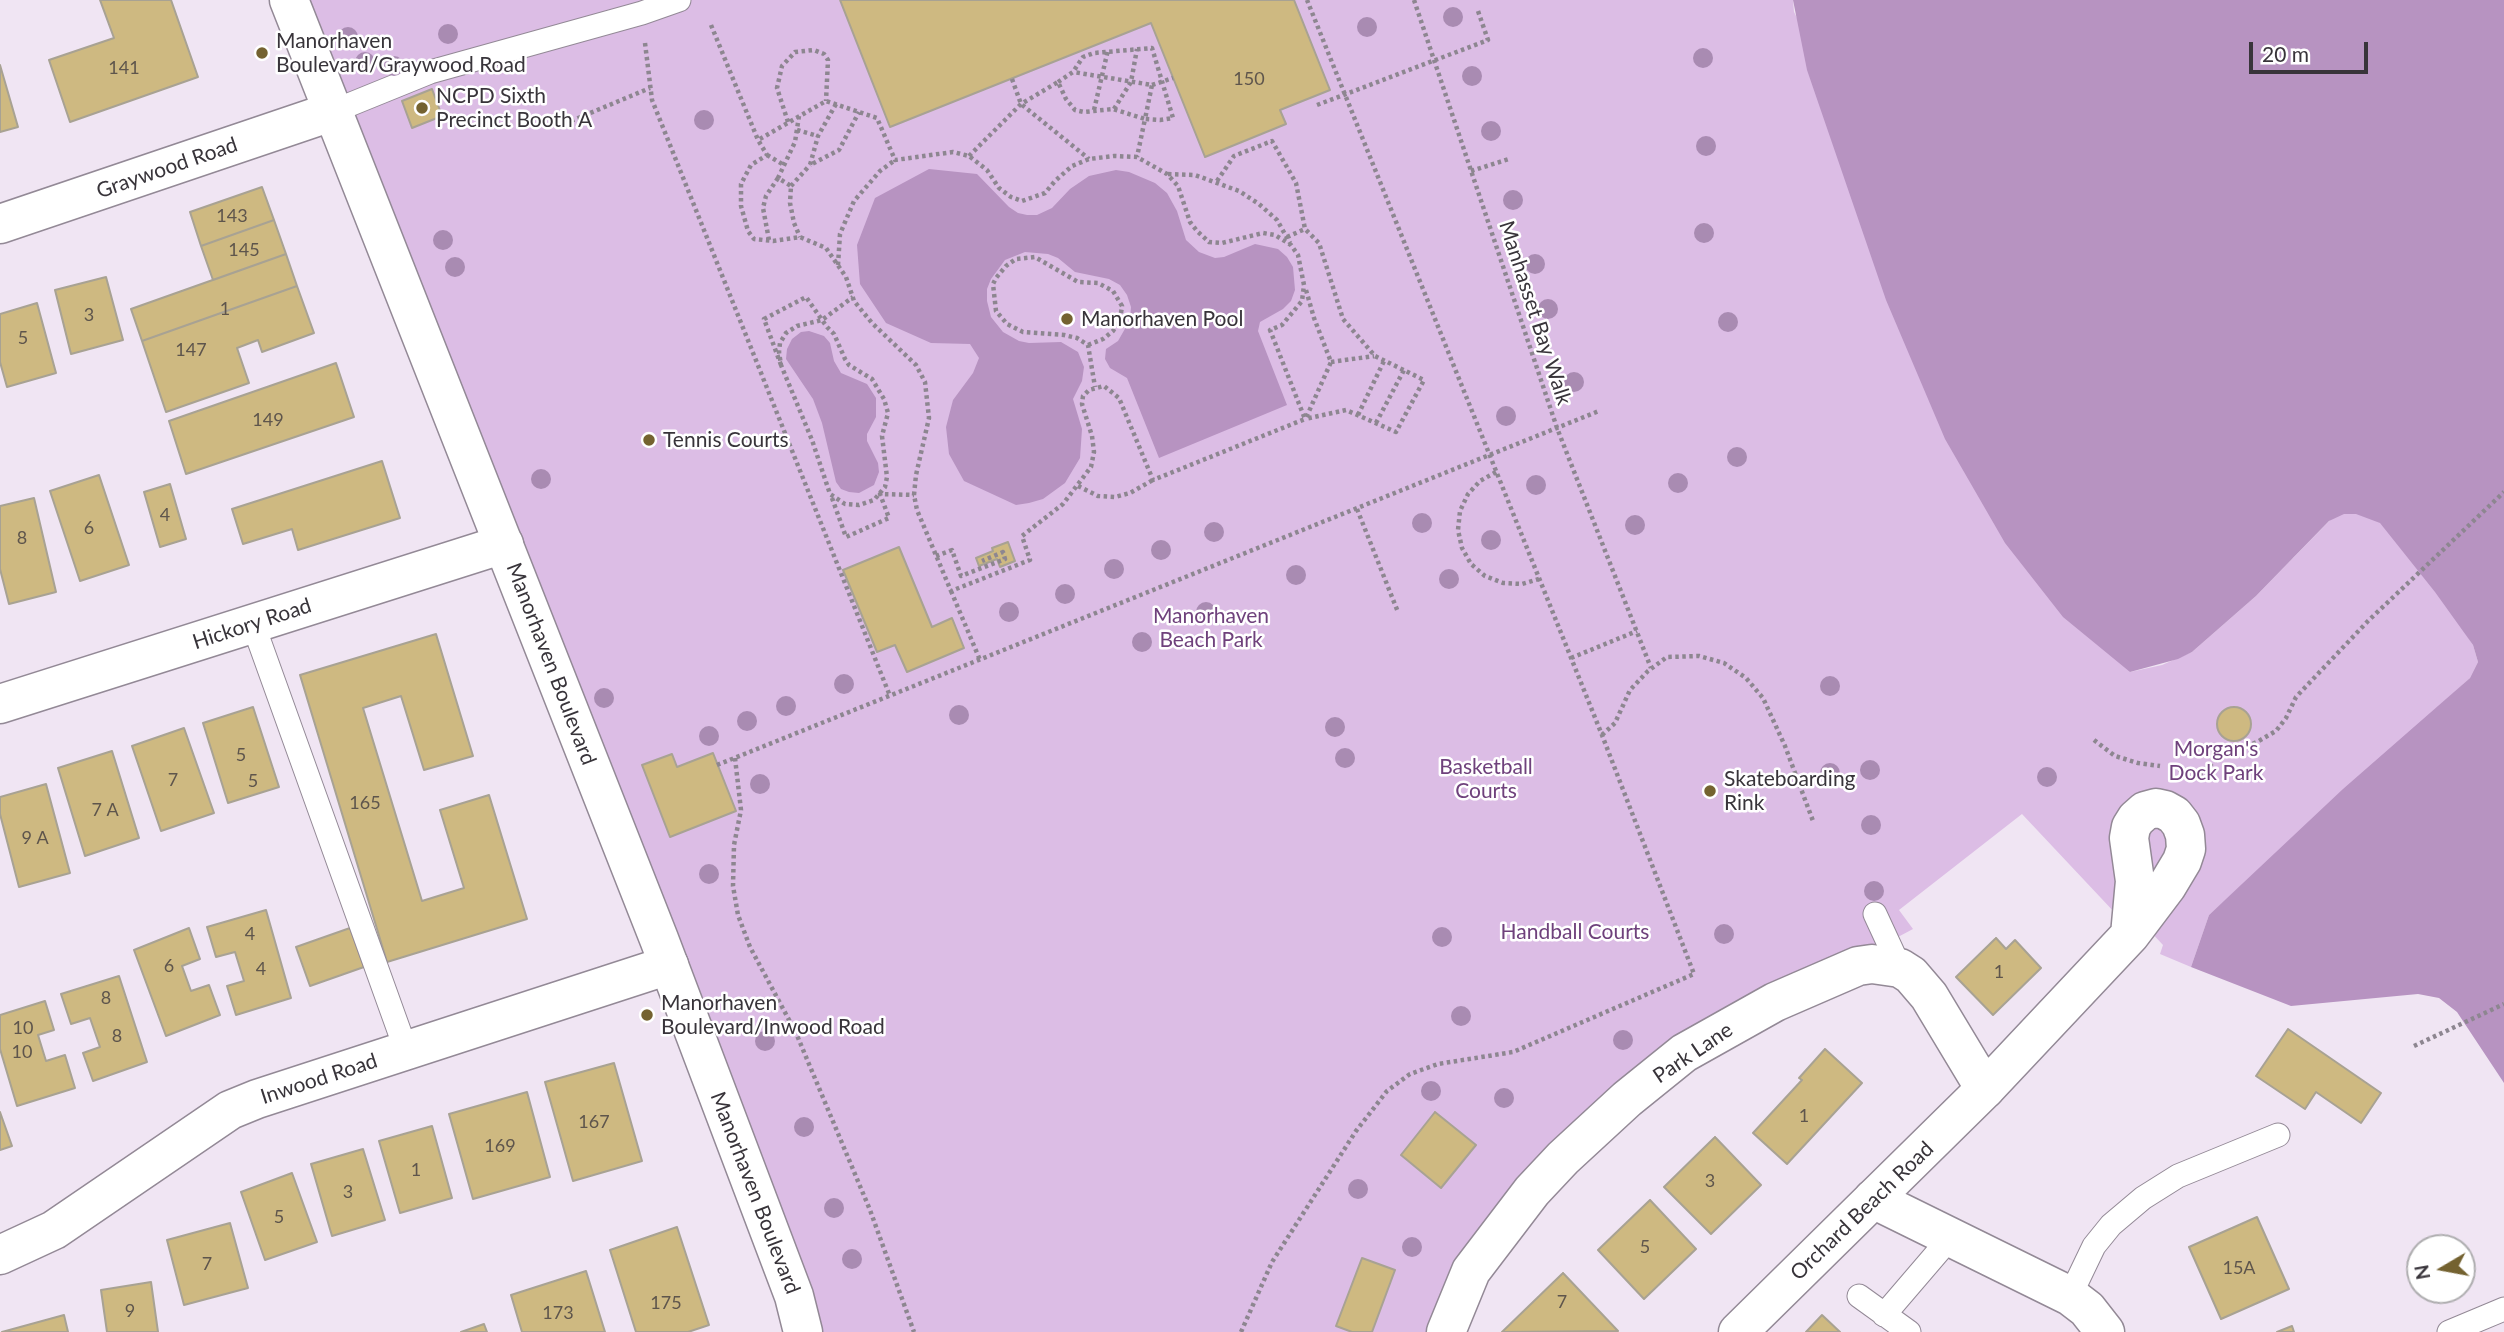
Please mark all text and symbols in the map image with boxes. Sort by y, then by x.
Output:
place label: Manorhaven Boulevard/Graywood Road [276,28,526,78]
scale bar [2252,28,2371,72]
text: 20 m [2262,41,2309,66]
marker: Manorhaven Boulevard/Graywood Road [254,45,270,61]
house number: 141 [108,57,140,79]
house number: 150 [1233,68,1265,90]
place label: NCPD Sixth Precinct Booth A [436,83,592,133]
marker: NCPD Sixth Precinct Booth A [414,100,430,116]
street label: Graywood Road [93,132,241,204]
house number: 143 [216,205,248,227]
street label: Manhasset Bay Walk [1493,218,1577,408]
house number: 145 [228,239,260,261]
house number: 1 [220,298,230,320]
house number: 3 [84,304,94,326]
place label: Manorhaven Pool [1081,306,1243,332]
marker: Manorhaven Pool [1059,311,1075,327]
house number: 5 [18,327,28,349]
house number: 147 [175,339,207,361]
house number: 149 [252,409,284,431]
place label: Tennis Courts [663,427,789,453]
marker: Tennis Courts [641,432,657,448]
house number: 4 [160,504,170,526]
house number: 6 [84,517,94,539]
house number: 8 [17,527,27,549]
street label: Manorhaven Boulevard [501,559,601,769]
street label: Hickory Road [189,593,315,655]
park label: Manorhaven Beach Park [1153,603,1269,653]
park label: Morgan's Dock Park [2169,736,2263,786]
house number: 5 [236,744,246,766]
park label: Basketball Courts [1439,754,1533,804]
place label: Skateboarding Rink [1724,766,1856,816]
house number: 7 [168,769,178,791]
house number: 5 [248,770,258,792]
marker: Skateboarding Rink [1702,783,1718,799]
house number: 165 [349,792,381,814]
house number: 7 A [91,799,119,821]
house number: 9 A [21,827,49,849]
park label: Handball Courts [1501,919,1649,945]
house number: 4 [245,923,255,945]
house number: 6 [164,955,174,977]
house number: 4 [256,958,266,980]
house number: 1 [1994,961,2004,983]
house number: 8 [101,987,111,1009]
place label: Manorhaven Boulevard/Inwood Road [661,990,885,1040]
marker: Manorhaven Boulevard/Inwood Road [639,1007,655,1023]
house number: 10 [13,1017,33,1039]
street label: Park Lane [1648,1017,1738,1089]
house number: 8 [112,1025,122,1047]
house number: 10 [12,1041,32,1063]
street label: Inwood Road [257,1048,381,1110]
street label: Manorhaven Boulevard [705,1088,805,1298]
house number: 1 [1799,1105,1809,1127]
house number: 167 [578,1111,610,1133]
house number: 169 [484,1135,516,1157]
street label: Orchard Beach Road [1785,1136,1939,1286]
house number: 1 [411,1159,421,1181]
house number: 3 [1705,1170,1715,1192]
house number: 3 [343,1181,353,1203]
house number: 5 [274,1206,284,1228]
north arrow [2406,1234,2476,1304]
house number: 5 [1640,1236,1650,1258]
house number: 7 [202,1253,212,1275]
house number: 15A [2222,1257,2256,1279]
text: N [2409,1263,2434,1282]
house number: 7 [1557,1291,1567,1313]
house number: 175 [650,1292,682,1314]
house number: 9 [125,1300,135,1322]
house number: 173 [542,1302,574,1324]

